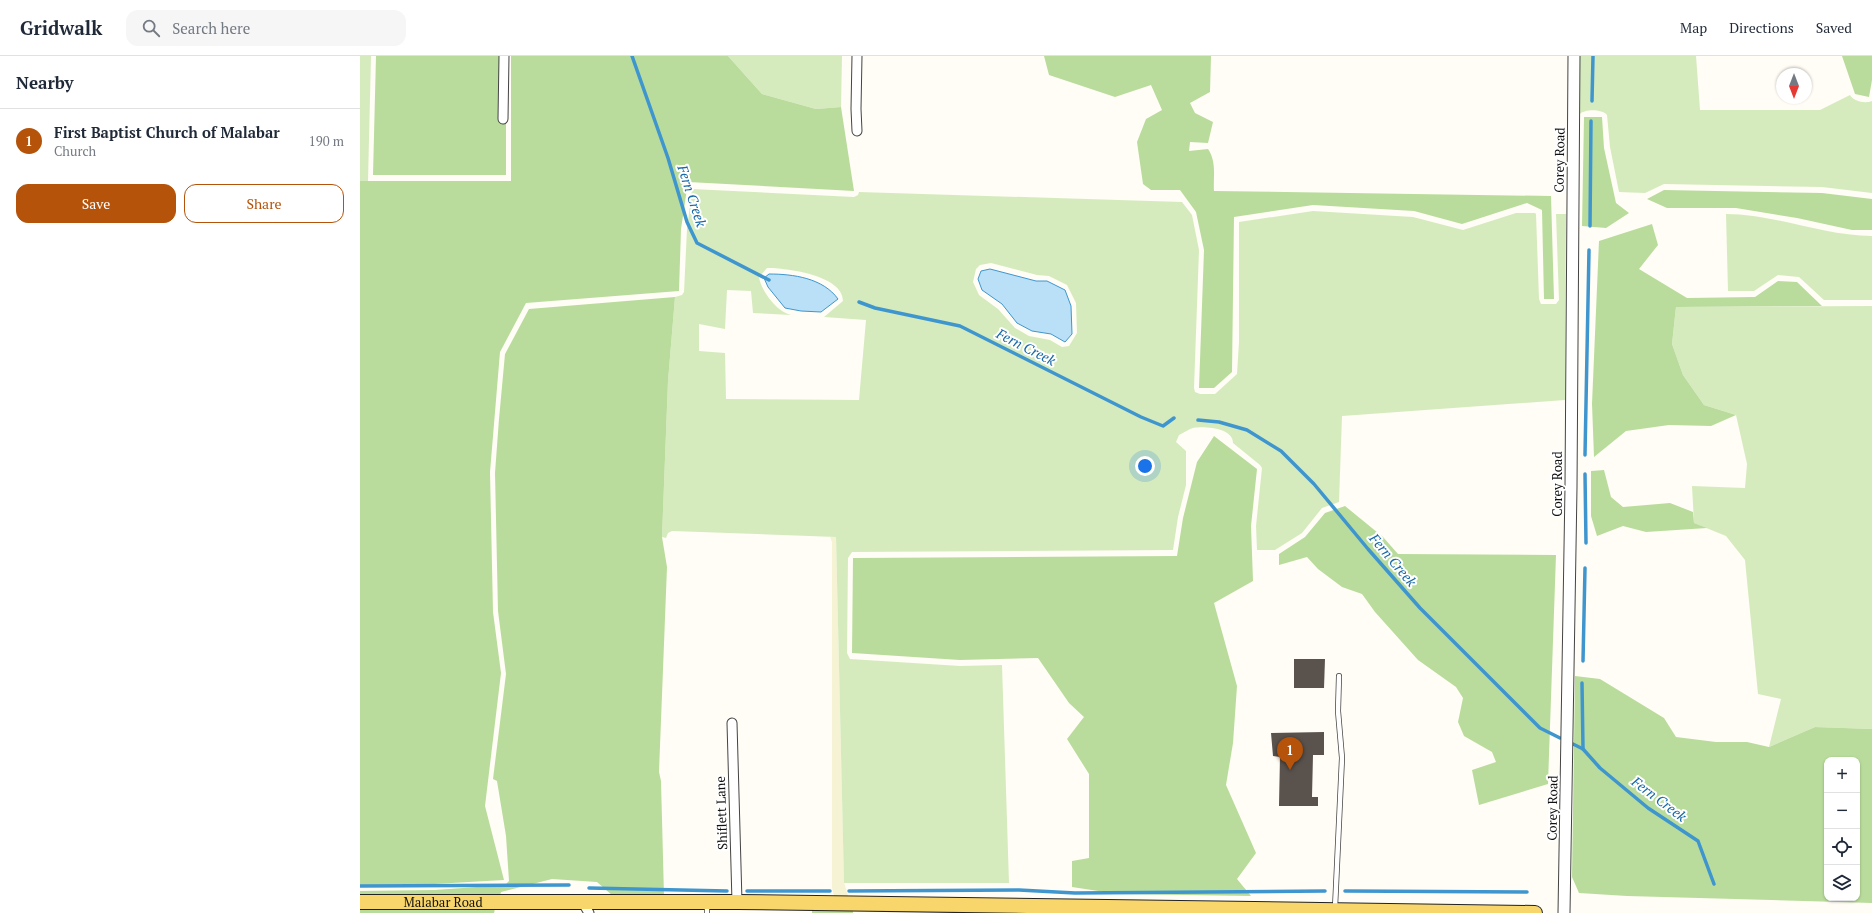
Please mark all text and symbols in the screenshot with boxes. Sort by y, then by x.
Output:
search box [126,10,406,46]
text: Gridwalk [20,15,102,40]
icon: search [140,17,162,39]
text: Search here [172,18,250,38]
text: Map [1680,18,1707,37]
text: Directions [1729,18,1794,37]
text: Saved [1816,18,1852,37]
north arrow [1776,68,1812,104]
text: Nearby [16,71,74,94]
text: First Baptist Church of Malabar [54,122,280,142]
street label: Corey Road [1549,127,1569,193]
text: 1 [25,132,33,150]
text: 190 m [309,132,344,150]
text: Church [54,142,96,160]
water label: Fern Creek [673,161,711,230]
button: Save [16,184,176,223]
button: Share [184,184,344,223]
water label: Fern Creek [992,323,1059,370]
street label: Corey Road [1548,451,1566,517]
your location [1135,456,1155,476]
water label: Fern Creek [1365,528,1421,591]
pin: 1 [1277,737,1303,770]
map controls [1824,757,1860,901]
button: + [1824,757,1860,793]
water label: Fern Creek [1627,771,1691,826]
street label: Corey Road [1542,775,1562,841]
street label: Shiflett Lane [711,776,731,850]
button: − [1824,793,1860,829]
button: locate [1824,829,1860,865]
button: layers [1824,865,1860,901]
street label: Malabar Road [403,893,483,911]

